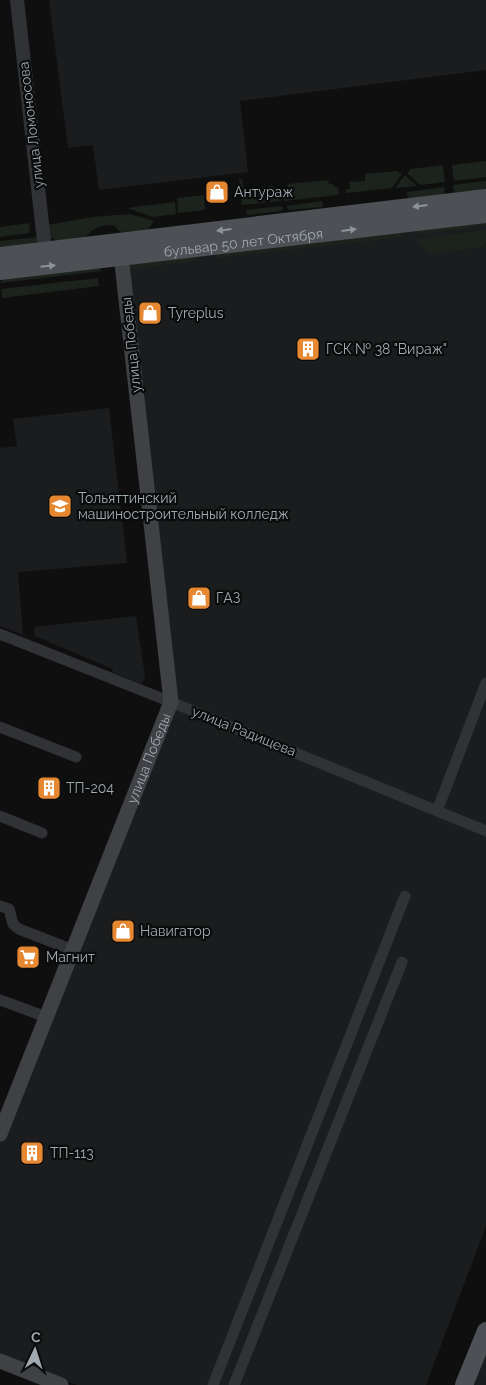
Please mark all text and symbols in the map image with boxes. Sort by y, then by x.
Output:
street label: улица Ломоносова [15,61,47,189]
shop icon: Антураж [204,179,230,205]
place label: Антураж [234,184,293,200]
one-way arrow [412,202,428,210]
street label: бульвар 50 лет Октября [163,225,324,260]
one-way arrow [216,226,232,234]
one-way arrow [341,226,357,234]
one-way arrow [41,262,57,270]
street label: улица Победы [118,297,144,393]
shop icon: Tyreplus [137,300,163,326]
place label: Tyreplus [168,305,224,321]
building icon: ГСК № 38 "Вираж" [295,336,321,362]
place label: ГСК № 38 "Вираж" [326,341,447,357]
place label: Тольяттинский машиностроительный колледж [78,490,289,522]
school or university icon: Тольяттинский машиностроительный колледж [47,493,73,519]
shop icon: ГАЗ [186,585,212,611]
place label: ГАЗ [216,590,241,606]
street label: улица Радищева [190,703,298,759]
street label: улица Победы [124,711,174,806]
building icon: ТП-204 [36,775,62,801]
place label: ТП-204 [66,780,114,796]
shop icon: Навигатор [110,918,136,944]
place label: Навигатор [140,923,211,939]
supermarket icon: Магнит [15,944,41,970]
place label: Магнит [46,949,95,965]
building icon: ТП-113 [19,1140,45,1166]
place label: ТП-113 [50,1145,94,1161]
north arrow [10,1325,60,1375]
text: С [31,1329,42,1345]

